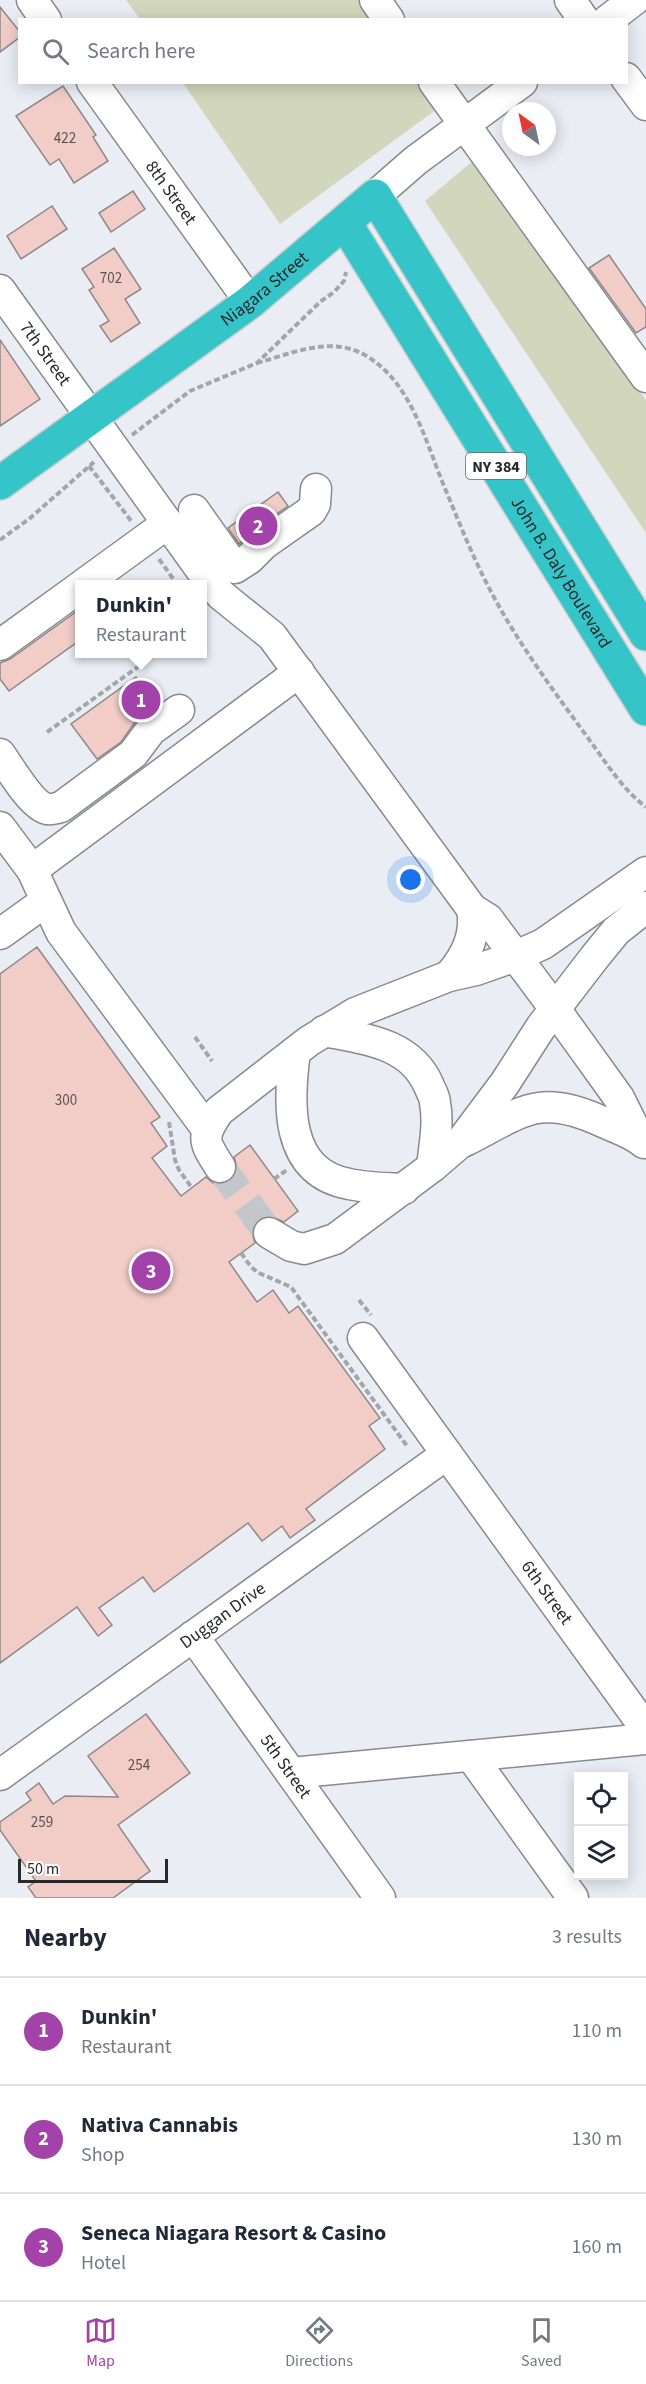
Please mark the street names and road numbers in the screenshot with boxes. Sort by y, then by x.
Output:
street label: 8th Street [139,156,203,230]
street label: Niagara Street [215,246,314,332]
street label: 7th Street [13,316,77,391]
road number: NY 384 [466,453,526,479]
street label: John B. Daly Boulevard [505,492,617,653]
street label: 6th Street [515,1556,578,1630]
street label: Duggan Drive [175,1576,271,1655]
street label: 5th Street [254,1729,317,1804]

